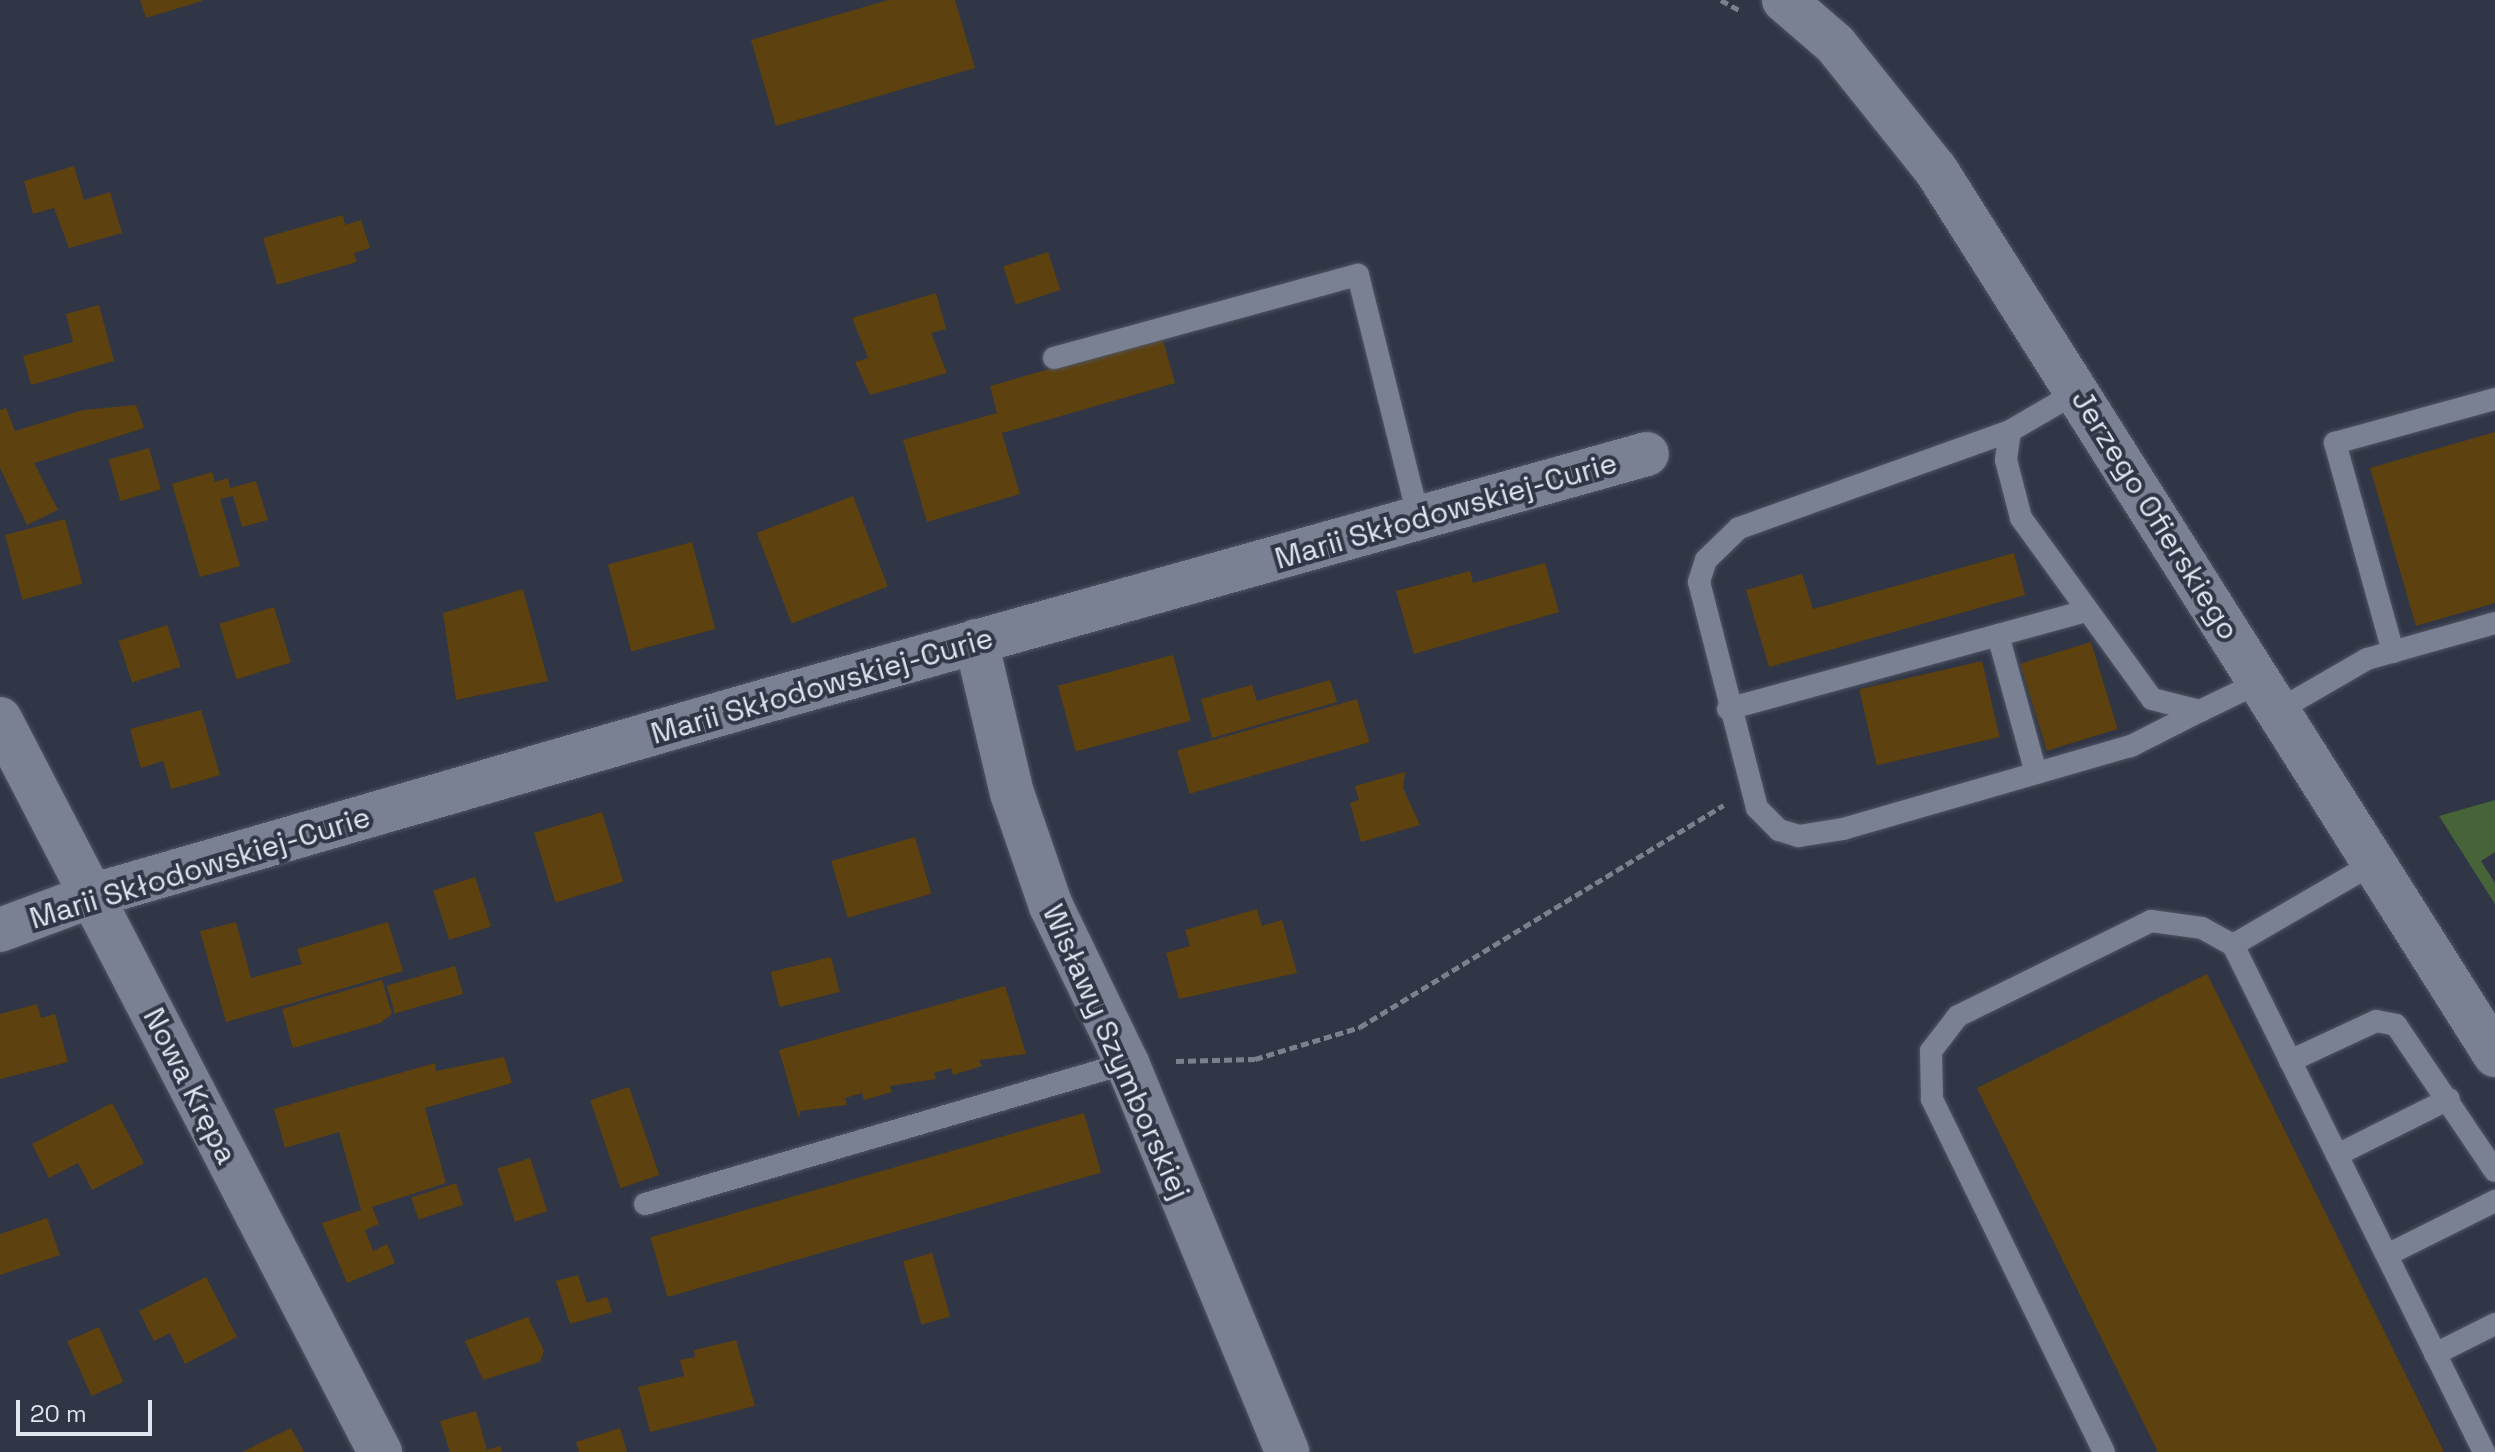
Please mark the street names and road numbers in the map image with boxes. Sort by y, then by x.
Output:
street label: Jerzego Ofierskiego [2063,383,2247,647]
street label: Marii Skłodowskiej-Curie [1271,445,1621,577]
street label: Marii Skłodowskiej-Curie [647,620,997,752]
street label: Marii Skłodowskiej-Curie [25,799,375,937]
street label: Wisławy Szymborskiej [1035,899,1197,1205]
street label: Nowa Krępa [135,1002,245,1170]

